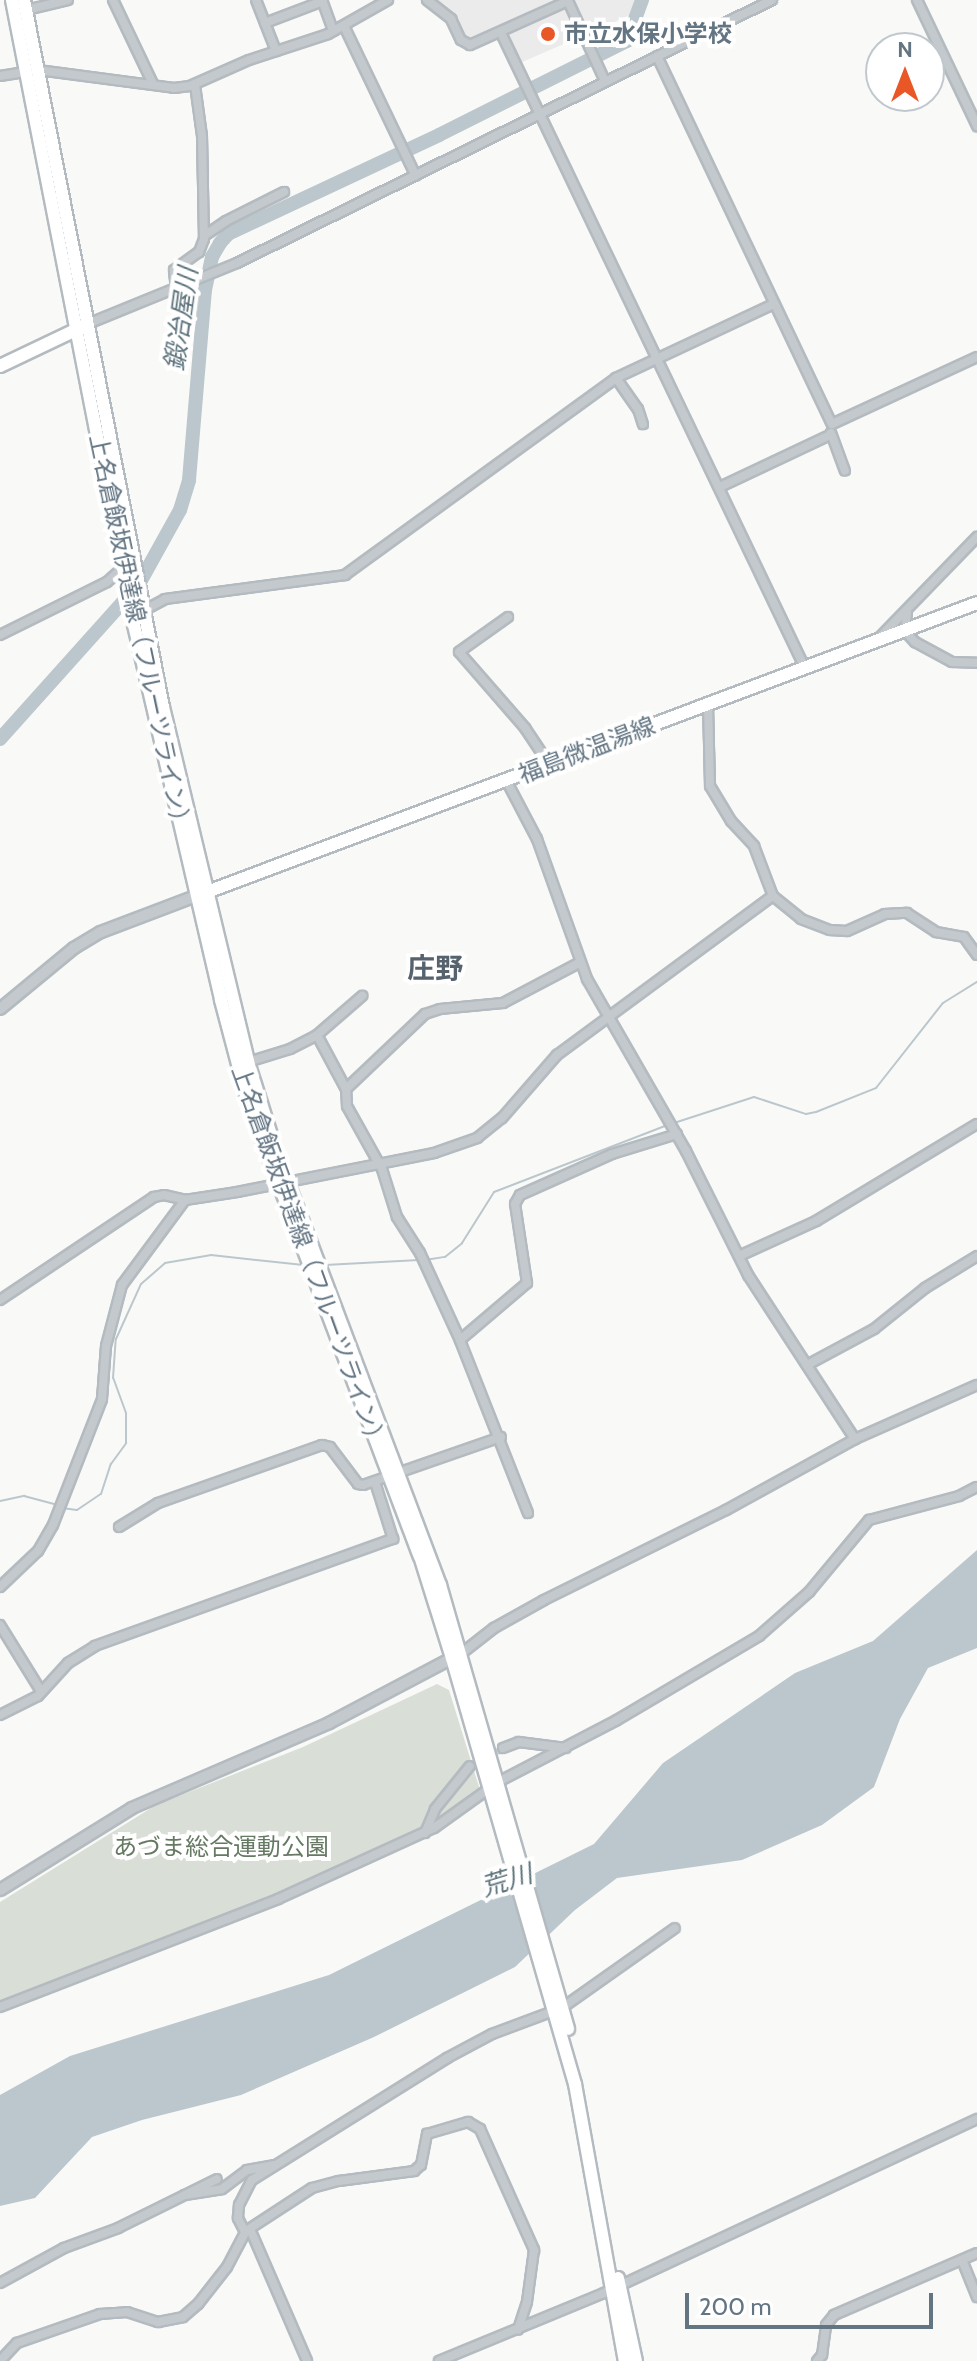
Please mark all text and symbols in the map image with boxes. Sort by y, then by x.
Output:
place label: 市立水保小学校 [564,20,732,48]
marker: 市立水保小学校 [539,25,557,43]
north arrow [865,32,945,112]
text: N [897,36,913,63]
water label: 鍛冶屋川 [159,265,205,373]
street label: 上名倉飯坂伊達線（フルーツライン） [84,431,196,837]
street label: 福島微温湯線 [515,711,659,789]
district label: 庄野 [407,951,463,985]
street label: 上名倉飯坂伊達線（フルーツライン） [226,1061,392,1455]
park label: あづま総合運動公園 [113,1833,329,1861]
water label: 荒川 [478,1858,536,1904]
scale bar [689,2277,937,2327]
text: 200 m [699,2292,772,2321]

